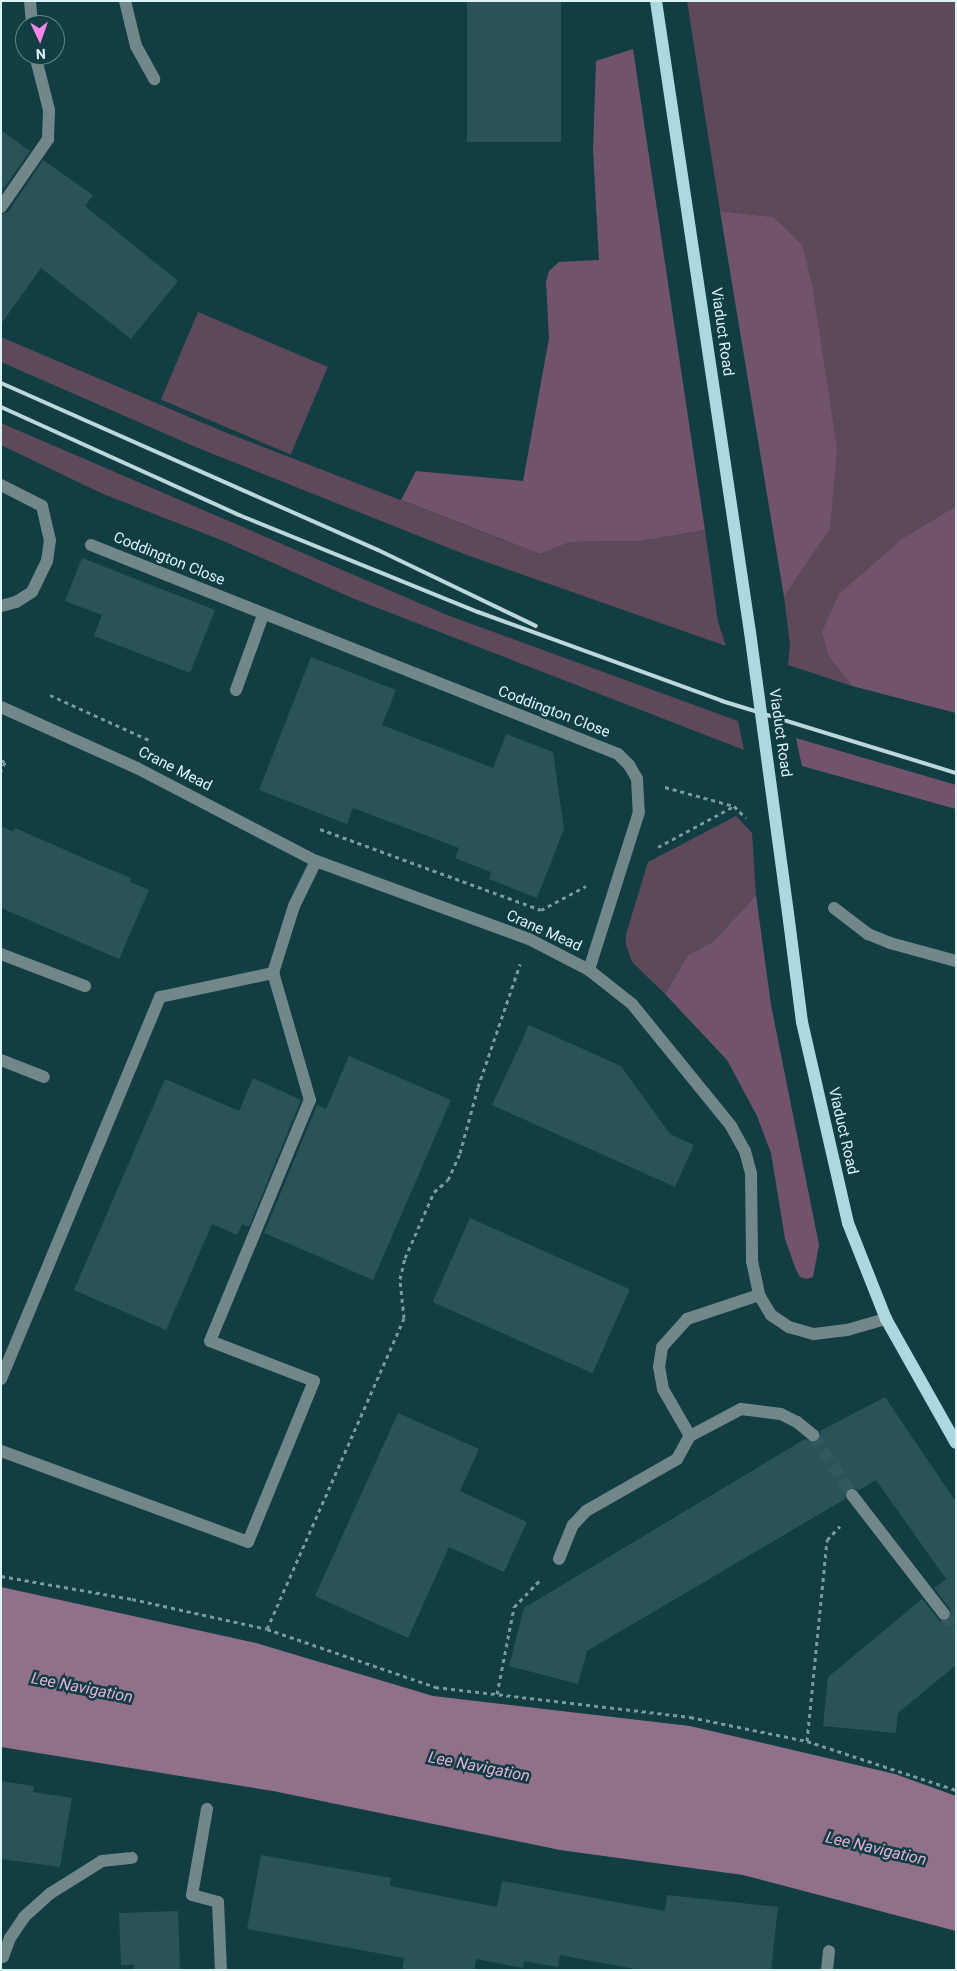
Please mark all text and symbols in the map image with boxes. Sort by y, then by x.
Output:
north arrow [15,15,65,65]
text: N [35,46,46,62]
street label: Viaduct Road [707,287,737,377]
street label: Coddington Close [111,528,227,590]
street label: Coddington Close [495,682,613,742]
street label: Viaduct Road [765,688,795,778]
street label: Crane Mead [135,743,215,795]
street label: Crane Mead [504,906,584,956]
street label: Viaduct Road [824,1086,862,1176]
water label: Lee Navigation [30,1669,134,1707]
water label: Lee Navigation [427,1748,531,1786]
water label: Lee Navigation [824,1828,928,1870]

